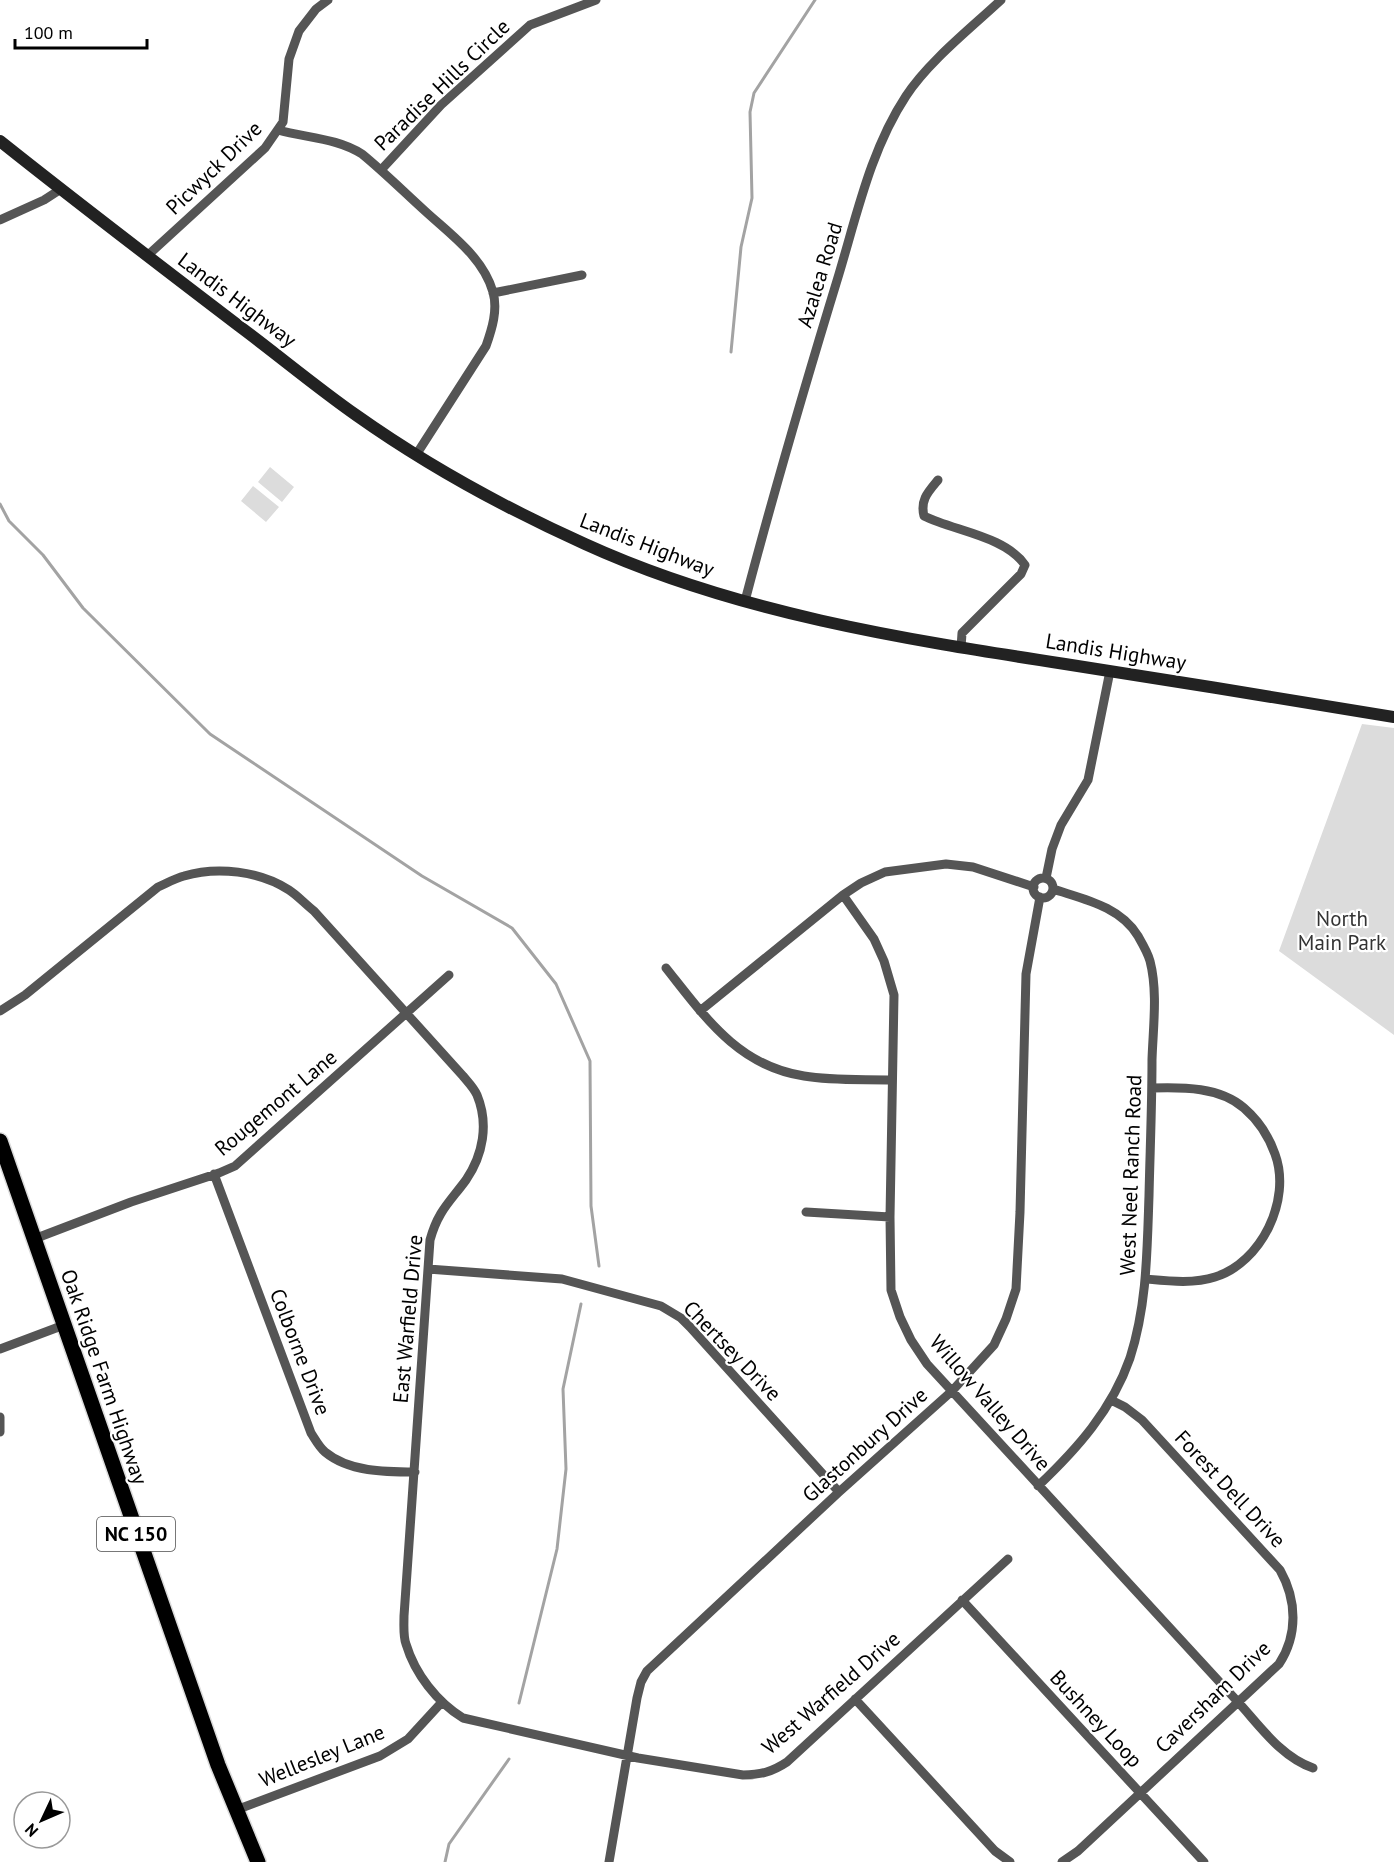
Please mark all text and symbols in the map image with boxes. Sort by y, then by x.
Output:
scale bar [15,12,147,50]
street label: Paradise Hills Circle [368,13,515,156]
text: 100 m [24,21,73,44]
street label: Picwyck Drive [160,115,267,220]
street label: Azalea Road [791,219,848,331]
street label: Landis Highway [173,246,302,353]
street label: Landis Highway [576,507,718,583]
street label: Landis Highway [1044,627,1188,676]
park label: North Main Park [1298,905,1386,956]
street label: Rougemont Lane [209,1044,342,1162]
street label: West Neel Ranch Road [1114,1074,1147,1276]
street label: East Warfield Drive [387,1234,428,1404]
street label: Oak Ridge Farm Highway [55,1266,154,1488]
street label: Colborne Drive [264,1285,337,1419]
street label: Chertsey Drive [678,1295,787,1407]
street label: Willow Valley Drive [924,1329,1057,1476]
street label: Glastonbury Drive [796,1381,933,1508]
street label: Forest Dell Drive [1169,1424,1292,1553]
road number: NC 150 [97,1517,175,1551]
street label: West Warfield Drive [756,1625,905,1760]
street label: Caversham Drive [1149,1635,1276,1759]
street label: Bushney Loop [1044,1664,1148,1773]
street label: Wellesley Lane [255,1718,388,1793]
north arrow [12,1790,72,1850]
text: N [20,1820,42,1841]

